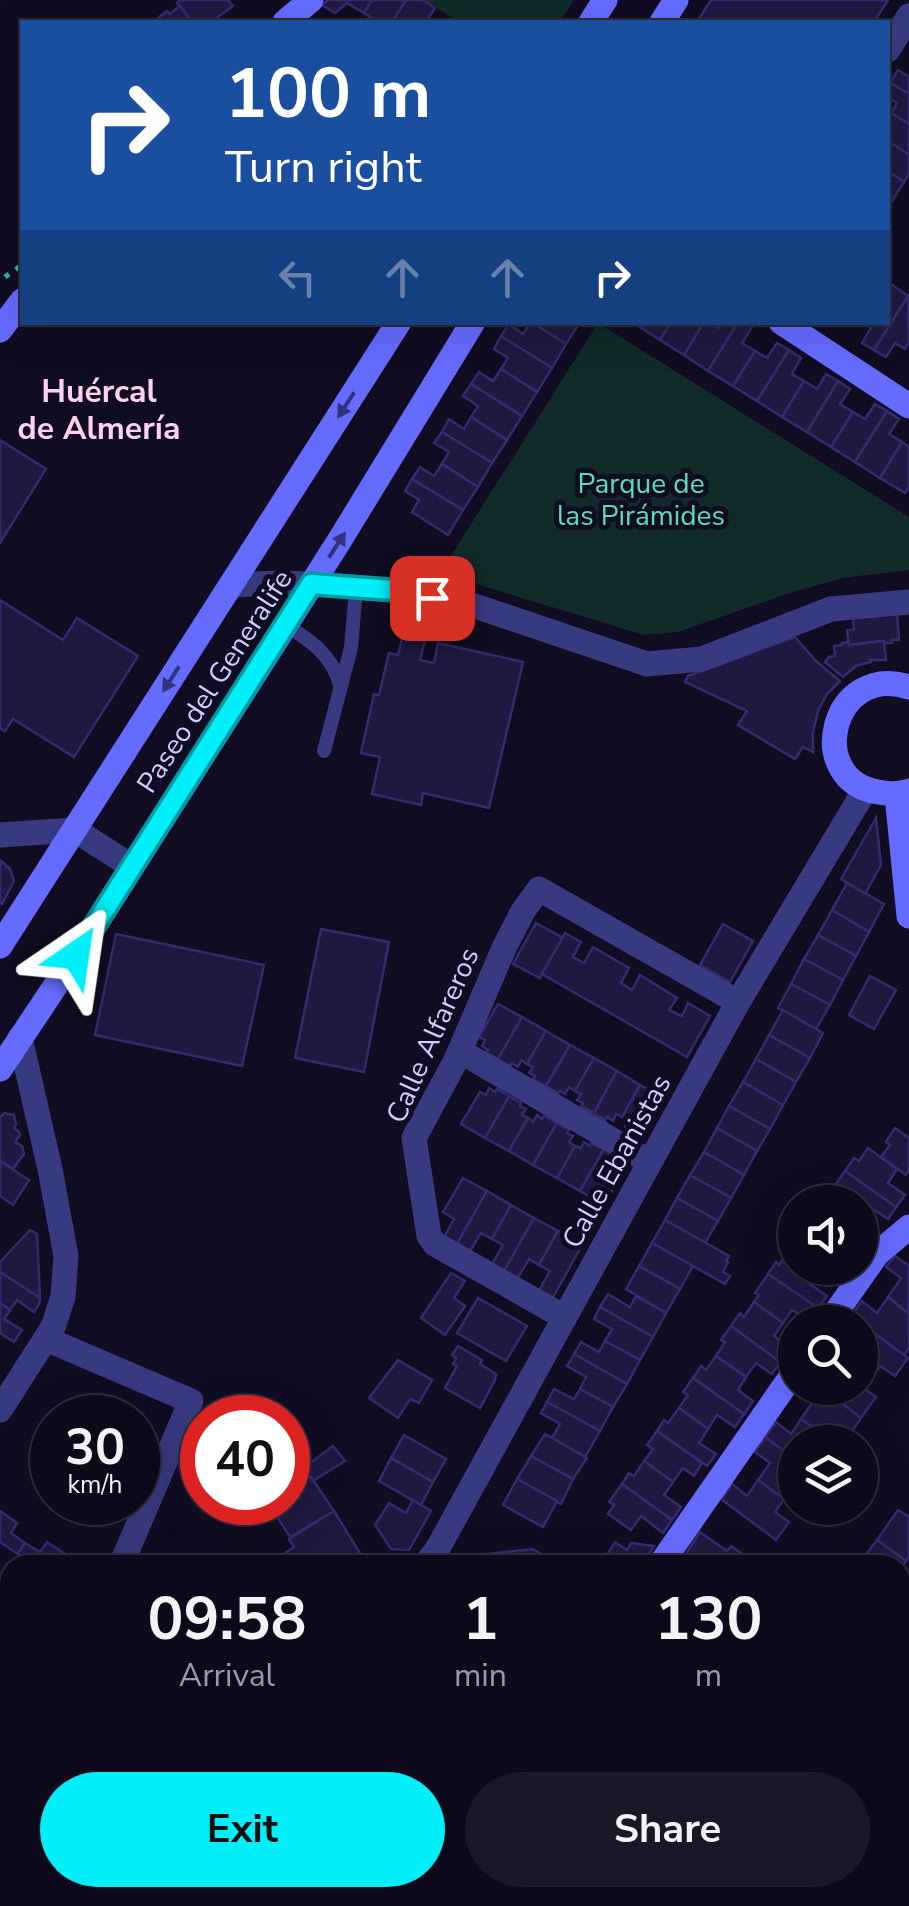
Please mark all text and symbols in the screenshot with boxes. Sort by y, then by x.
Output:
text: 100 m [225,46,431,142]
icon: right [60,60,190,190]
text: Turn right [225,137,422,198]
icon: left [270,250,325,305]
icon: ahead [375,250,430,305]
icon: ahead [480,250,535,305]
icon: right [585,250,640,305]
district label: Huércal de Almería [18,370,180,450]
one-way arrow [337,391,356,418]
park label: Parque de las Pirámides [557,465,725,535]
one-way arrow [327,531,345,559]
pin [390,556,475,641]
street label: Paseo del Generalife [128,563,301,801]
icon: arrive [405,571,460,626]
one-way arrow [163,665,181,692]
position arrow [24,903,128,1007]
street label: Calle Alfareros [377,942,488,1129]
street label: Calle Ebanistas [553,1068,680,1255]
map controls [778,1185,878,1525]
button: sound [778,1185,878,1285]
button: search [778,1305,878,1405]
speed limit sign: 40 [180,1395,310,1525]
text: 30 [65,1413,125,1482]
button: layers [778,1425,878,1525]
text: km/h [67,1468,123,1502]
text: 09:58 [148,1578,306,1660]
text: 1 [462,1578,498,1660]
text: 130 [654,1578,762,1660]
text: Arrival [179,1654,275,1697]
text: min [454,1654,507,1697]
text: m [695,1654,722,1697]
button: Exit [40,1772,445,1887]
button: Share [465,1772,870,1887]

